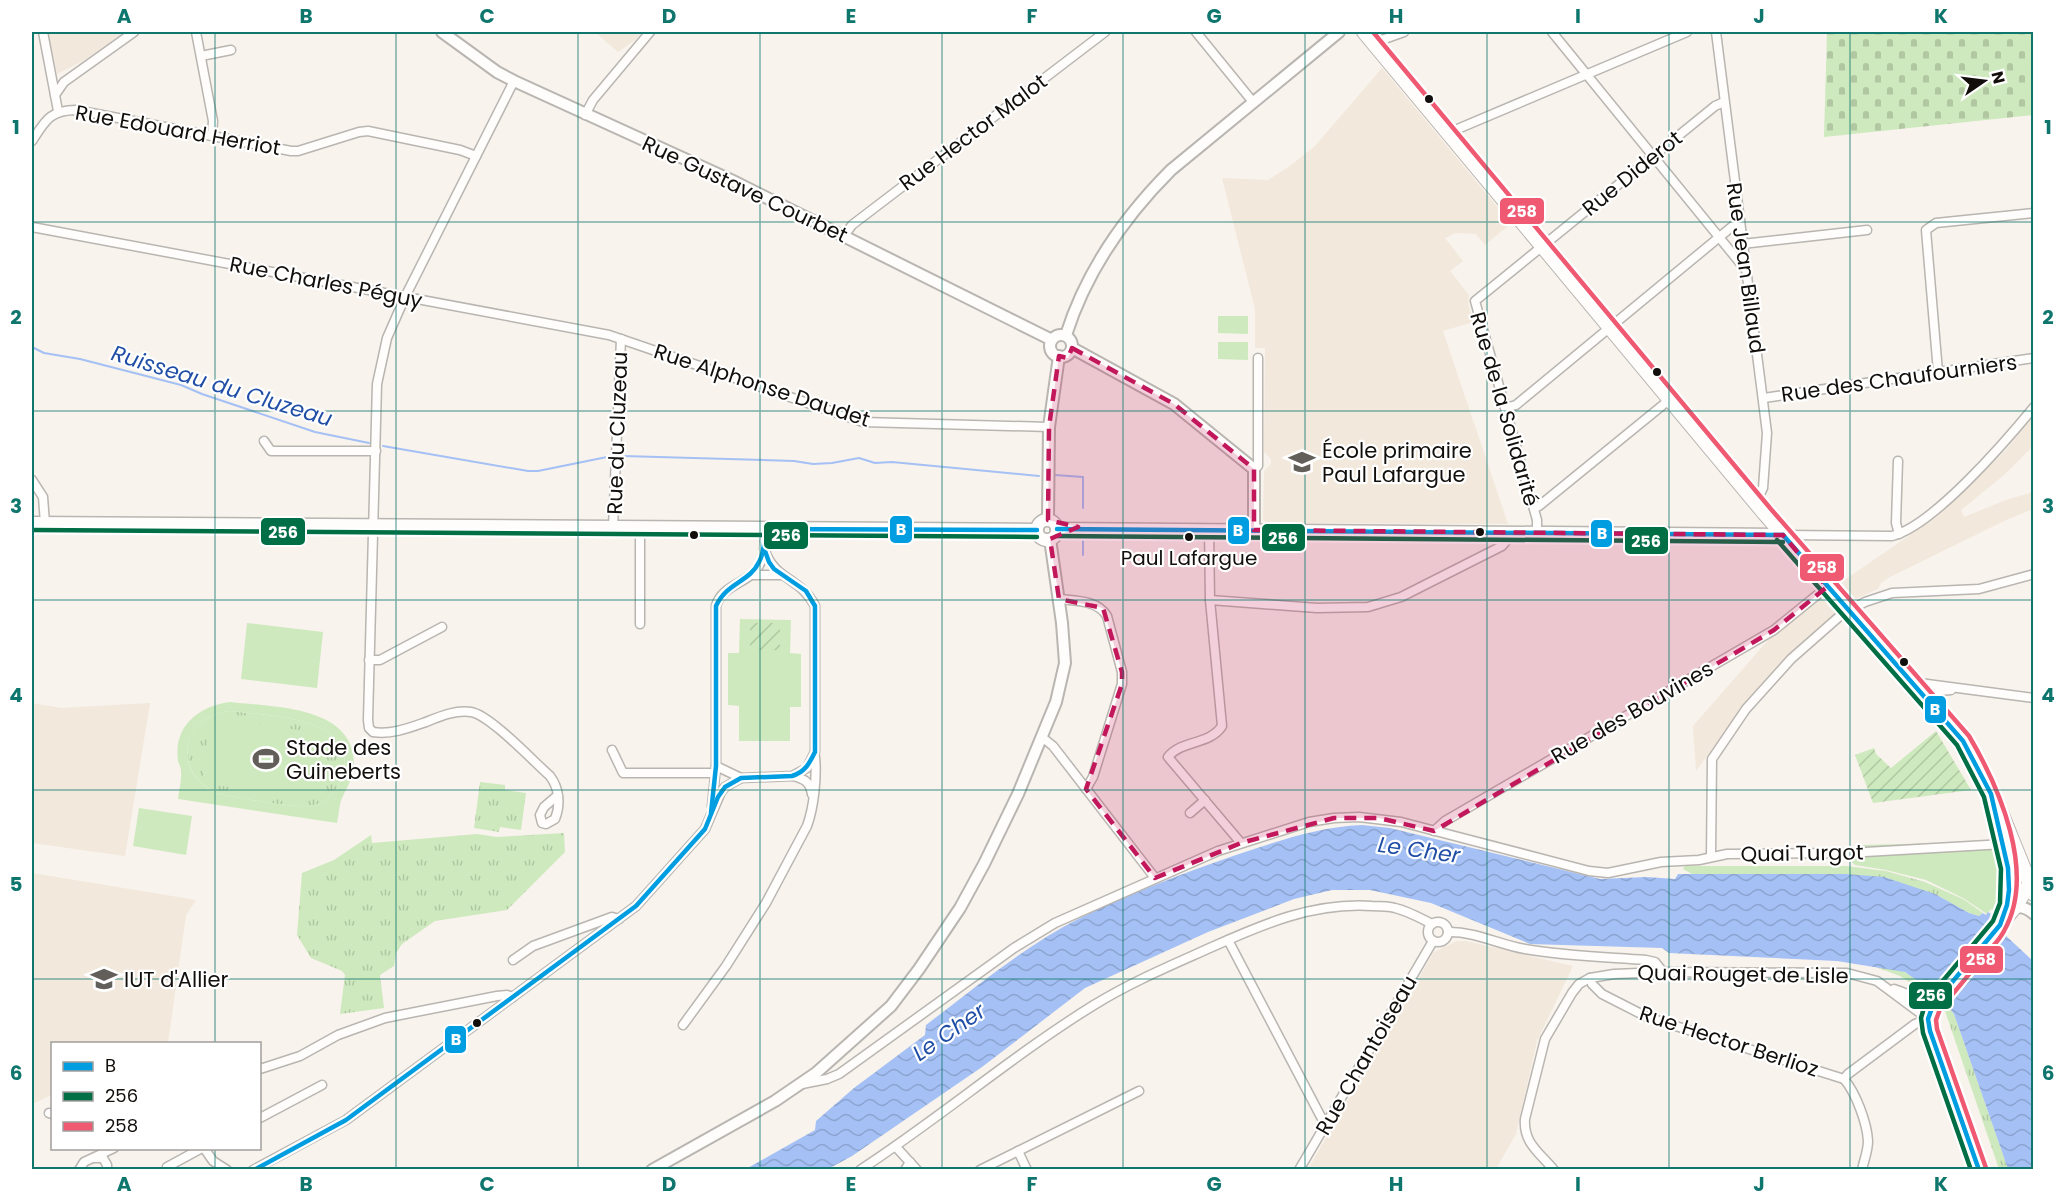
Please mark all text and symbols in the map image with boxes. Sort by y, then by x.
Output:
text: A [117,2,132,30]
text: B [299,2,313,30]
text: C [479,2,495,30]
text: D [662,2,676,30]
text: E [846,2,856,30]
text: F [1027,2,1038,30]
text: G [1206,2,1222,30]
text: H [1389,2,1403,30]
text: I [1575,2,1581,30]
text: J [1753,2,1765,30]
text: K [1934,2,1948,30]
north arrow [1954,51,2014,111]
street label: Rue Hector Malot [893,67,1053,197]
text: N [1985,69,2011,86]
unlabelled marker [1423,93,1435,105]
street label: Rue Edouard Herriot [73,98,283,162]
text: 1 [12,113,20,141]
text: 1 [2044,113,2052,141]
street label: Rue Diderot [1576,124,1688,222]
street label: Rue Gustave Courbet [638,129,852,249]
street label: Rue Jean Billaud [1720,181,1772,355]
line badge: 258 [1499,197,1545,225]
text: 258 [1507,200,1537,223]
street label: Rue Charles Péguy [227,249,425,315]
text: 2 [10,303,22,331]
text: 2 [2042,303,2054,331]
street label: Rue de la Solidarité [1463,309,1547,509]
street label: Rue Alphonse Daudet [650,336,874,434]
water label: Ruisseau du Cluzeau [108,338,336,434]
street label: Rue des Chaufourniers [1779,347,2019,409]
street label: Rue du Cluzeau [600,351,634,515]
unlabelled marker [1651,366,1663,378]
place label: École primaire Paul Lafargue [1322,436,1472,489]
school or university icon: École primaire Paul Lafargue [1287,447,1317,477]
text: 3 [10,492,22,520]
text: 3 [2042,492,2054,520]
line badge: B [889,515,913,544]
line badge: B [1227,516,1250,545]
line badge: 256 [260,517,306,546]
text: B [896,518,906,541]
text: B [1233,519,1243,542]
line badge: B [1590,519,1613,548]
text: 256 [268,521,298,544]
line badge: 256 [763,521,809,550]
text: B [1597,522,1607,545]
line badge: 256 [1261,523,1306,552]
text: 256 [771,524,801,547]
unlabelled marker [1474,526,1486,538]
line badge: 256 [1624,526,1669,555]
text: 256 [1268,527,1298,550]
unlabelled marker [688,529,700,541]
text: 256 [1631,530,1661,553]
marker: Paul Lafargue [1183,531,1195,543]
place label: Paul Lafargue [1121,544,1257,572]
line badge: 258 [1799,553,1845,582]
text: 258 [1807,556,1837,579]
street label: Rue des Bouvines [1546,654,1718,770]
unlabelled marker [1898,656,1910,668]
text: 4 [9,681,23,709]
text: 4 [2041,681,2055,709]
line badge: B [1924,695,1947,724]
text: B [1930,698,1940,721]
place label: Stade des Guineberts [286,733,401,786]
sports icon: Stade des Guineberts [251,744,281,774]
water label: Le Cher [1376,829,1463,871]
street label: Quai Turgot [1740,837,1864,869]
text: 5 [10,870,23,898]
text: 5 [2042,870,2055,898]
line badge: 258 [1959,945,2004,974]
text: 258 [1966,948,1996,971]
street label: Quai Rouget de Lisle [1637,958,1849,990]
school or university icon: IUT d'Allier [89,964,119,994]
place label: IUT d'Allier [124,965,229,994]
street label: Rue Chantoiseau [1308,970,1424,1140]
line badge: 256 [1908,981,1953,1010]
text: 256 [1916,984,1946,1007]
water label: Le Cher [906,995,992,1068]
street label: Rue Hector Berlioz [1636,998,1822,1084]
unlabelled marker [471,1017,483,1029]
line badge: B [444,1025,467,1054]
text: B [451,1028,461,1051]
legend [51,1042,261,1150]
text: B [105,1053,116,1078]
text: 6 [10,1059,22,1087]
text: 6 [2042,1059,2054,1087]
text: 256 [105,1083,138,1108]
text: 258 [105,1113,138,1138]
text: A [117,1170,132,1198]
text: B [299,1170,313,1198]
text: C [479,1170,495,1198]
text: D [662,1170,676,1198]
text: E [846,1170,856,1198]
text: F [1027,1170,1038,1198]
text: G [1206,1170,1222,1198]
text: H [1389,1170,1403,1198]
text: I [1575,1170,1581,1198]
text: J [1753,1170,1765,1198]
text: K [1934,1170,1948,1198]

